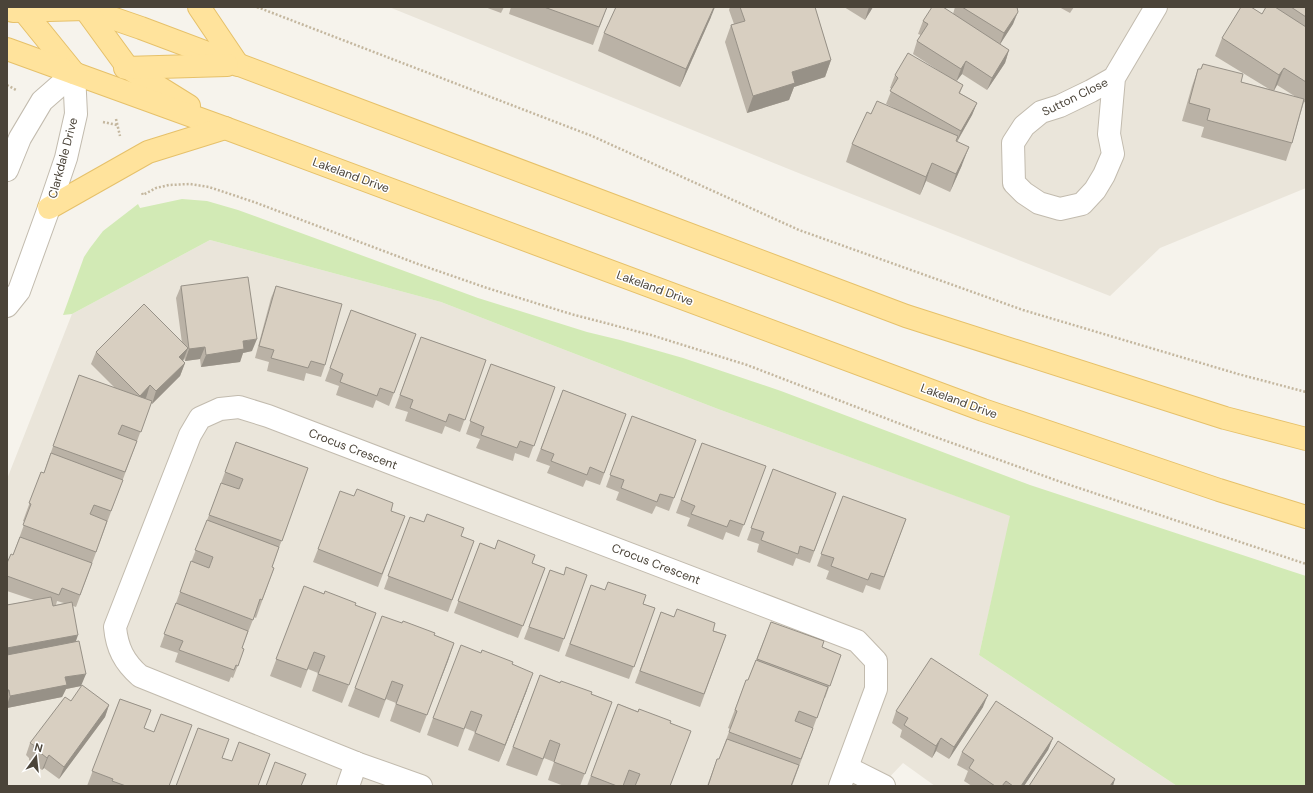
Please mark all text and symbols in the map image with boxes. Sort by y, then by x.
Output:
street label: Sutton Close [1039,74,1111,120]
street label: Clarkdale Drive [45,116,82,200]
street label: Lakeland Drive [310,154,392,196]
street label: Lakeland Drive [614,267,696,309]
street label: Lakeland Drive [918,380,1000,422]
street label: Crocus Crescent [306,425,400,473]
street label: Crocus Crescent [609,540,703,588]
north arrow [16,737,56,777]
text: N [33,740,44,755]

